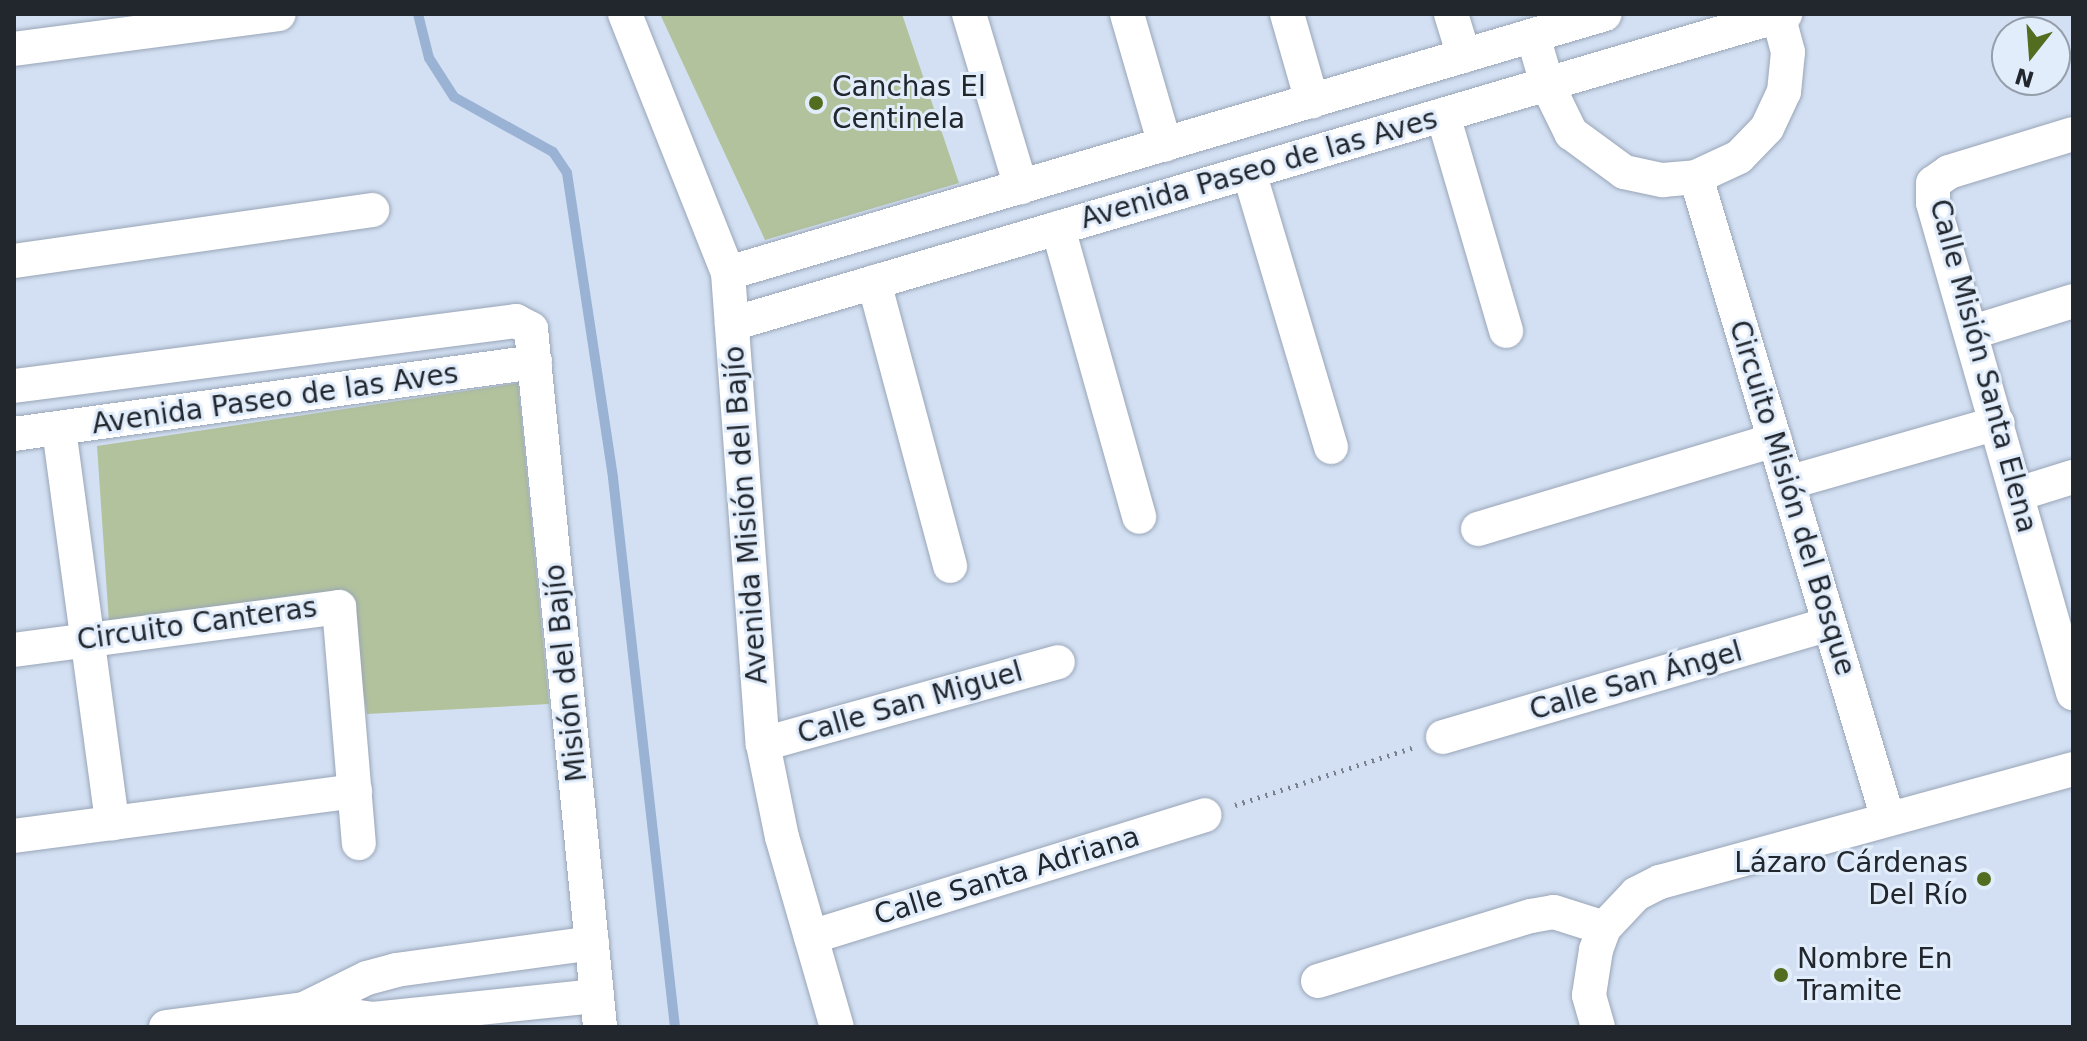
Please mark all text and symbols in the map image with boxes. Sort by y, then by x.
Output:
north arrow [1991,16,2071,96]
text: N [2012,63,2037,92]
place label: Canchas El Centinela [832,70,986,136]
marker: Canchas El Centinela [807,94,825,112]
street label: Avenida Paseo de las Aves [1077,102,1441,236]
street label: Calle Misión Santa Elena [1922,196,2044,536]
street label: Circuito Misión del Bosque [1722,316,1862,680]
street label: Avenida Misión del Bajío [717,344,775,686]
street label: Avenida Paseo de las Aves [90,357,460,441]
street label: Misión del Bajío [538,562,594,784]
street label: Circuito Canteras [75,591,319,657]
street label: Calle San Ángel [1526,635,1746,727]
street label: Calle San Miguel [794,655,1026,751]
street label: Calle Santa Adriana [870,820,1144,932]
place label: Lázaro Cárdenas Del Río [1734,846,1968,912]
marker: Lázaro Cárdenas Del Río [1975,870,1993,888]
place label: Nombre En Tramite [1797,942,1953,1008]
marker: Nombre En Tramite [1772,966,1790,984]

